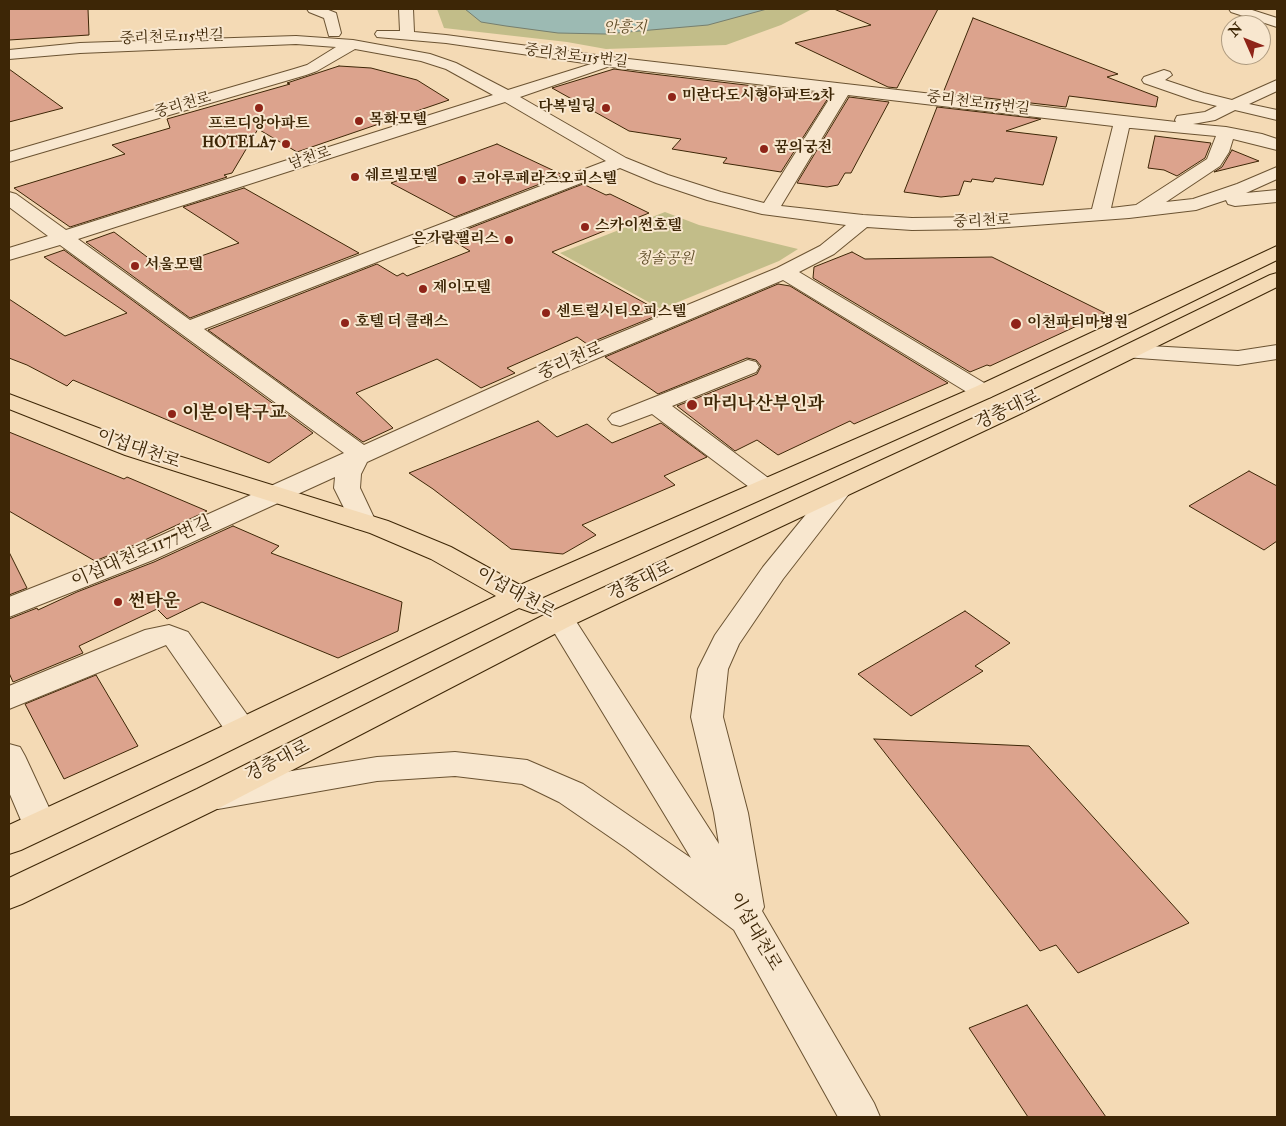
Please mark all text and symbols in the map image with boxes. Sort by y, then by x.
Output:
north arrow [1221,15,1271,65]
park label: 안흥지 [603,20,647,38]
text: N [1225,20,1246,40]
street label: 중리천로115번길 [120,27,224,49]
street label: 중리천로115번길 [523,42,629,72]
place label: 미란다도시형아파트2차 [682,88,835,106]
street label: 중리천로 [153,89,213,123]
street label: 중리천로115번길 [925,89,1031,119]
marker: 미란다도시형아파트2차 [666,91,678,103]
place label: 다복빌딩 [538,99,596,117]
marker: 프르디앙아파트 [253,102,265,114]
marker: 다복빌딩 [600,102,612,114]
place label: 목화모텔 [369,112,427,130]
marker: 목화모텔 [353,115,365,127]
place label: 프르디앙아파트 [208,116,310,134]
place label: HOTELA7 [202,135,276,153]
marker: HOTELA7 [280,138,292,150]
place label: 꿈의궁전 [774,140,832,158]
marker: 꿈의궁전 [758,143,770,155]
street label: 남천로 [287,144,333,174]
place label: 쉐르빌모텔 [365,168,437,186]
marker: 쉐르빌모텔 [349,171,361,183]
place label: 코아루페라즈오피스텔 [472,171,617,189]
marker: 코아루페라즈오피스텔 [456,174,468,186]
street label: 중리천로 [953,212,1011,232]
place label: 스카이썬호텔 [595,218,682,236]
marker: 스카이썬호텔 [579,221,591,233]
place label: 은가람팰리스 [412,231,499,249]
marker: 은가람팰리스 [503,234,515,246]
park label: 청솔공원 [636,251,694,269]
place label: 서울모텔 [145,257,203,275]
marker: 서울모텔 [129,260,141,272]
place label: 제이모텔 [433,280,491,298]
marker: 제이모텔 [417,283,429,295]
place label: 센트럴시티오피스텔 [556,304,686,322]
marker: 센트럴시티오피스텔 [540,307,552,319]
place label: 호텔 더 클래스 [355,314,448,332]
place label: 이천파티마병원 [1027,315,1128,333]
marker: 호텔 더 클래스 [339,317,351,329]
marker: 이천파티마병원 [1009,317,1023,331]
street label: 중리천로 [535,338,607,386]
street label: 경충대로 [972,387,1044,435]
place label: 마리나산부인과 [703,394,825,416]
marker: 마리나산부인과 [685,398,699,412]
place label: 이분이탁구교 [182,403,286,425]
marker: 이분이탁구교 [166,408,178,420]
street label: 이섭대천로 [93,426,183,474]
street label: 이섭대천로1177번길 [69,512,215,594]
street label: 경충대로 [605,558,677,606]
street label: 이섭대천로 [472,563,558,625]
place label: 썬타운 [128,591,180,613]
marker: 썬타운 [112,596,124,608]
street label: 경충대로 [242,737,314,787]
street label: 이섭대천로 [723,889,785,975]

